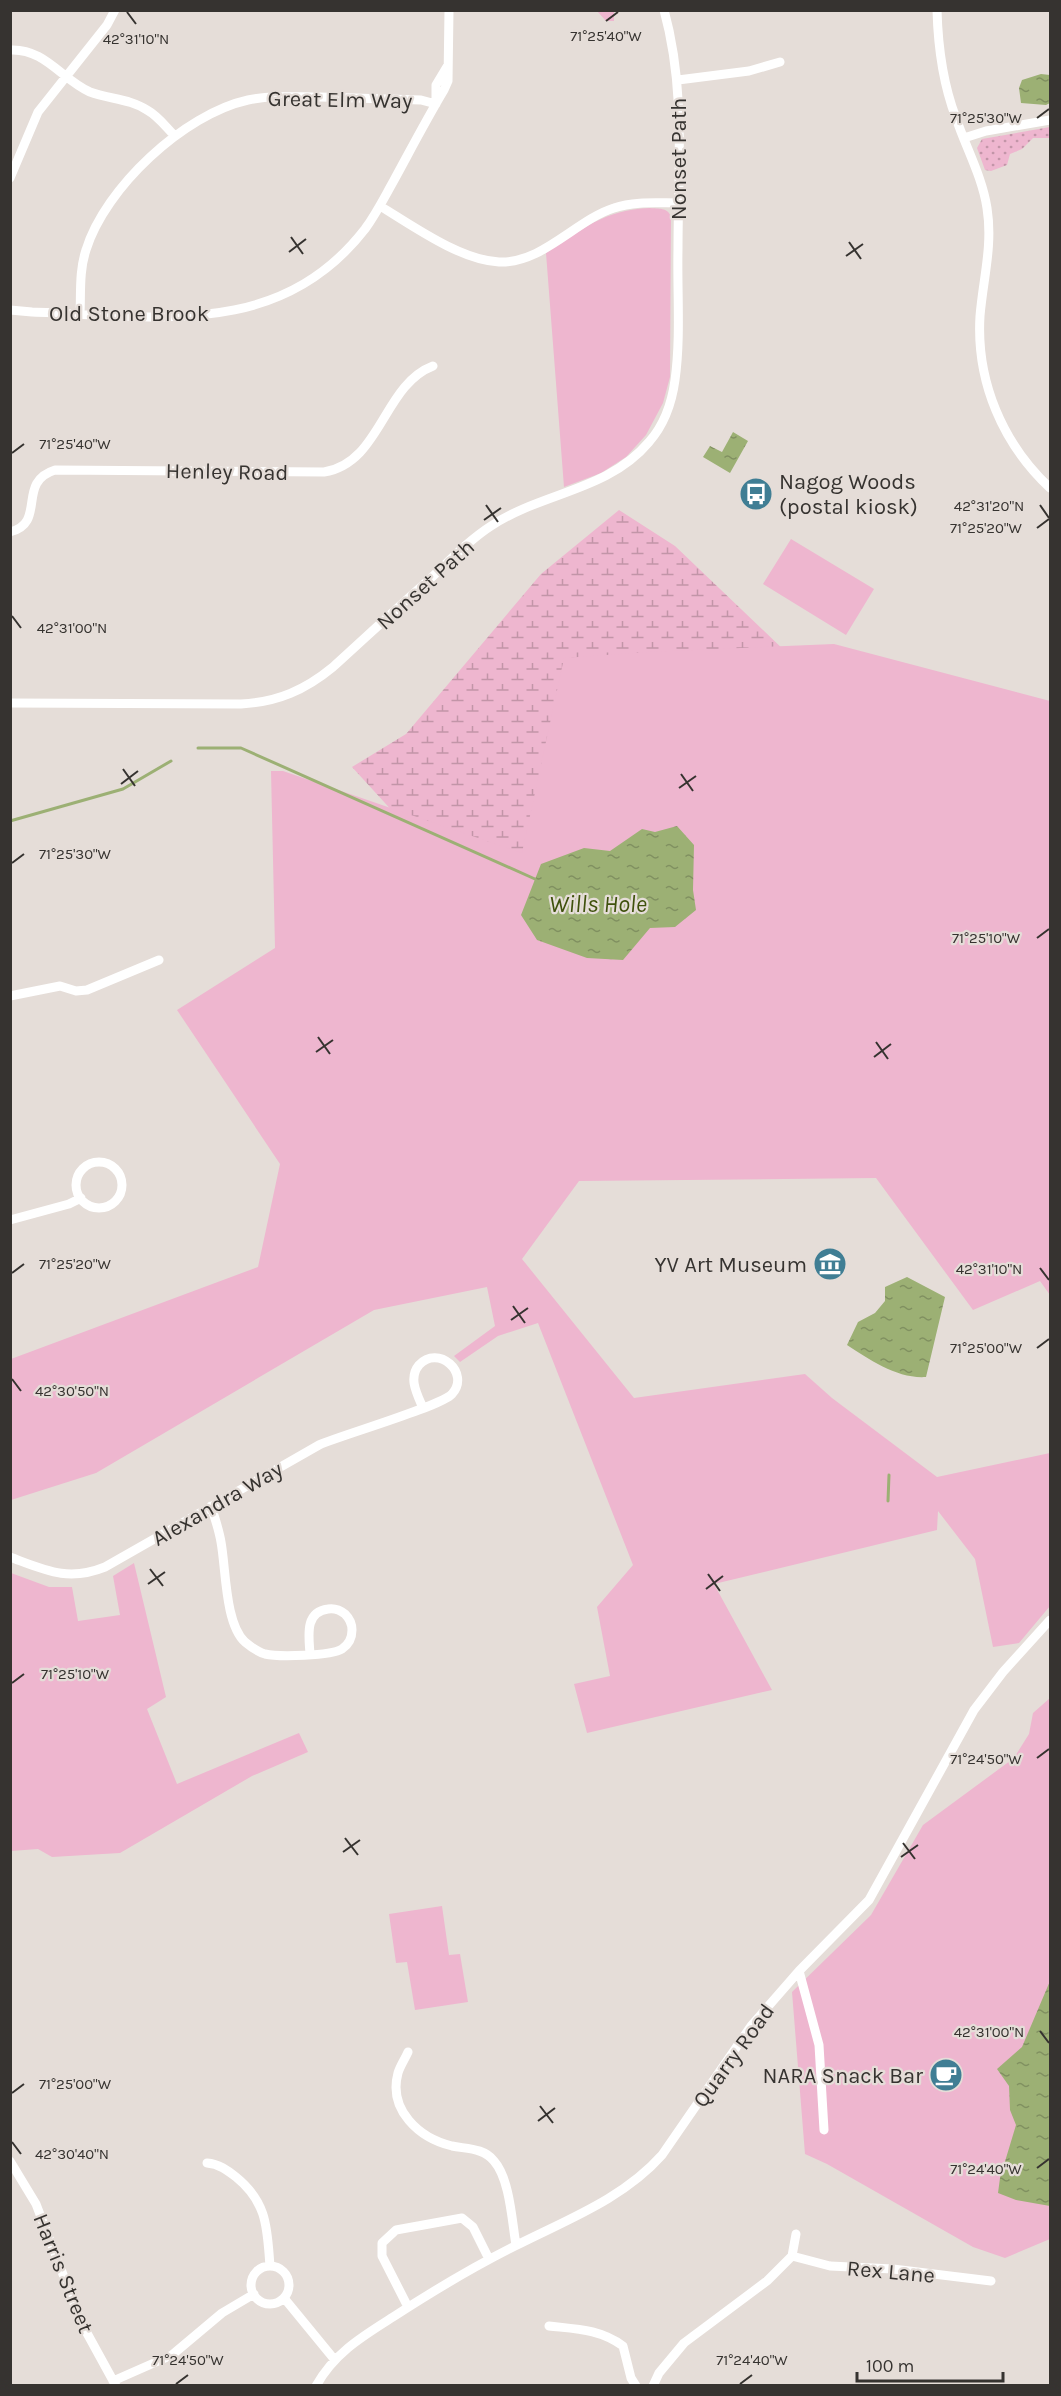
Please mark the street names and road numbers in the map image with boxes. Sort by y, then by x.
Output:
street label: Great Elm Way [267,86,413,114]
street label: Nonset Path [666,98,692,220]
street label: Old Stone Brook [49,301,209,327]
street label: Henley Road [165,458,289,486]
street label: Nonset Path [371,534,480,635]
street label: Alexandra Way [148,1456,287,1552]
street label: Quarry Road [688,1999,780,2112]
street label: Harris Street [27,2210,99,2337]
street label: Rex Lane [846,2255,936,2289]

